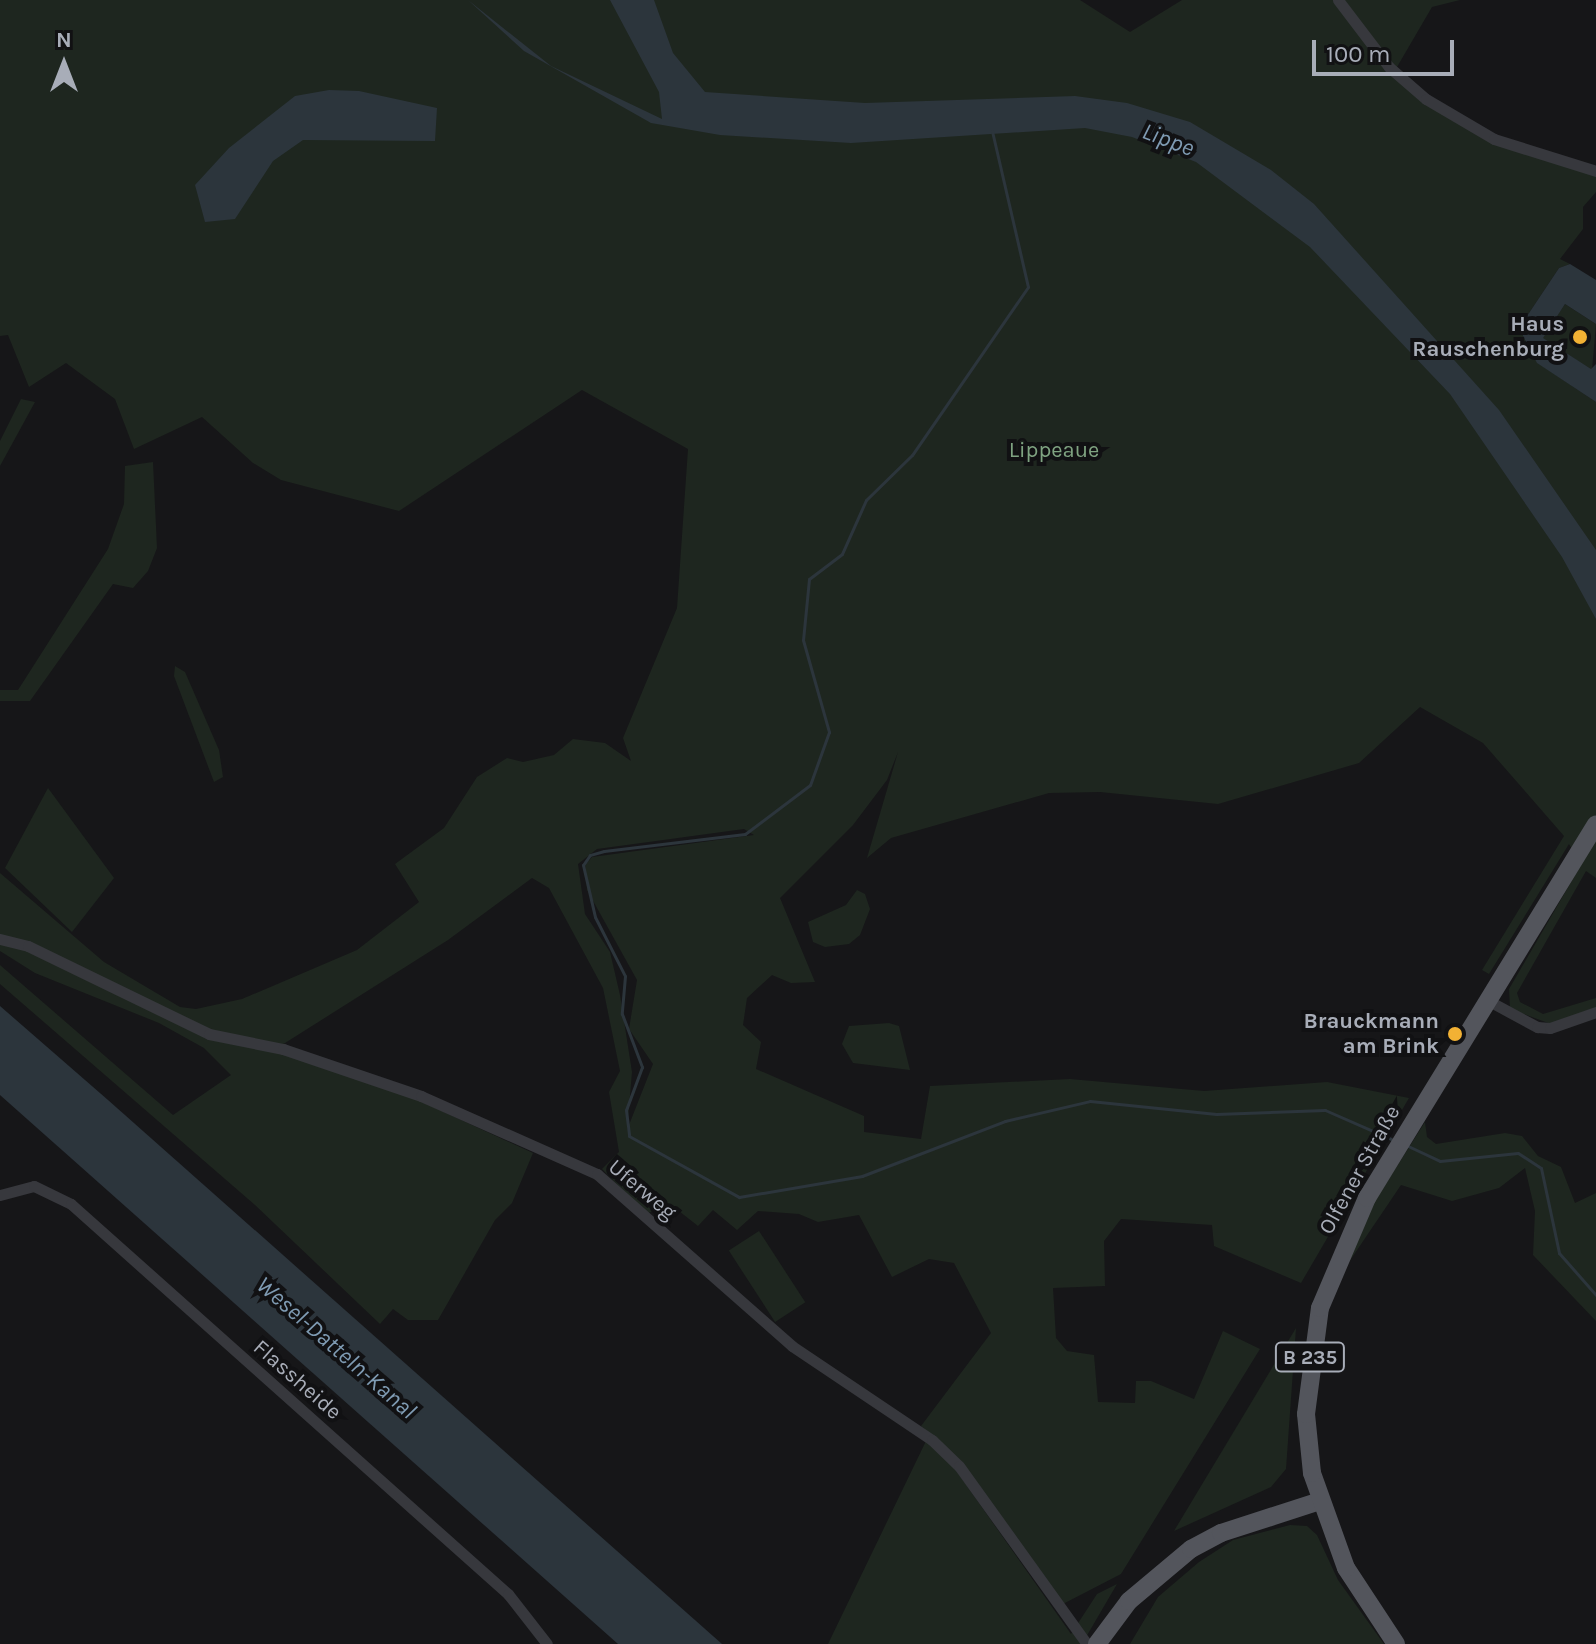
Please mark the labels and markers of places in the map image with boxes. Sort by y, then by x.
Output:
place label: Haus Rauschenburg [1412,311,1564,362]
marker: Haus Rauschenburg [1571,328,1589,346]
place label: Brauckmann am Brink [1304,1008,1439,1060]
marker: Brauckmann am Brink [1446,1025,1464,1043]

